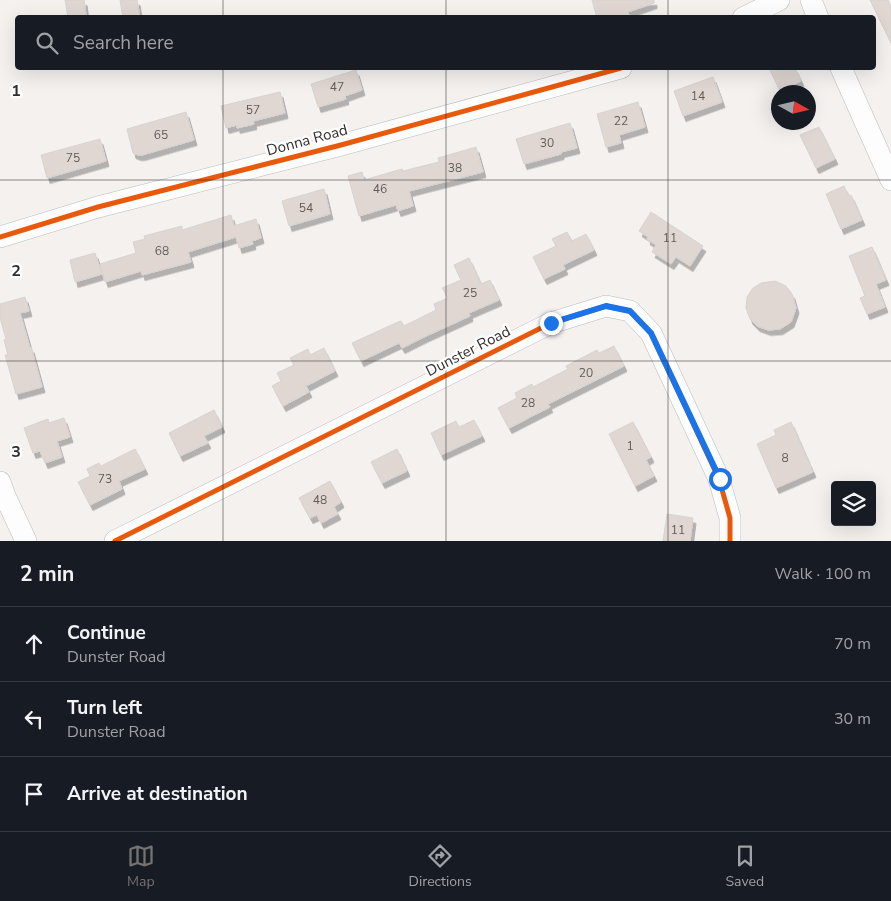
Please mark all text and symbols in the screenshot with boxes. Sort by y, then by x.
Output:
search box [15,15,876,70]
icon: search [33,29,61,57]
text: Search here [73,30,174,56]
house number: 47 [330,79,344,95]
text: 1 [11,80,21,102]
north arrow [771,85,816,130]
house number: 14 [691,88,705,104]
house number: 57 [246,102,260,118]
house number: 22 [614,113,628,129]
street label: Donna Road [264,120,350,160]
house number: 65 [154,127,168,143]
house number: 30 [540,135,554,151]
house number: 75 [66,150,80,166]
house number: 38 [448,160,462,176]
house number: 46 [373,181,387,197]
house number: 54 [299,200,313,216]
house number: 11 [663,230,677,246]
house number: 68 [155,243,169,259]
text: 2 [11,260,21,282]
house number: 25 [463,285,477,301]
route end [540,312,563,335]
street label: Dunster Road [422,321,514,381]
house number: 20 [579,365,593,381]
house number: 28 [521,395,535,411]
house number: 1 [626,438,634,454]
text: 3 [11,441,21,463]
house number: 8 [781,450,789,466]
route start [709,468,732,491]
house number: 73 [98,471,112,487]
map controls [831,481,876,526]
button: layers [831,481,876,526]
house number: 48 [313,492,327,508]
house number: 11 [671,522,685,538]
text: 2 min [20,560,74,588]
text: Walk · 100 m [775,563,871,585]
text: Continue [67,620,146,646]
icon: ahead [20,630,48,658]
text: 70 m [834,633,871,655]
text: Dunster Road [67,646,166,668]
text: Turn left [67,695,142,721]
icon: left [20,705,48,733]
text: 30 m [834,708,871,730]
text: Dunster Road [67,721,166,743]
icon: arrive [20,780,48,808]
text: Arrive at destination [67,781,248,807]
tab: Map [127,842,155,891]
tab: Directions [409,842,472,891]
tab: Saved [725,842,764,891]

